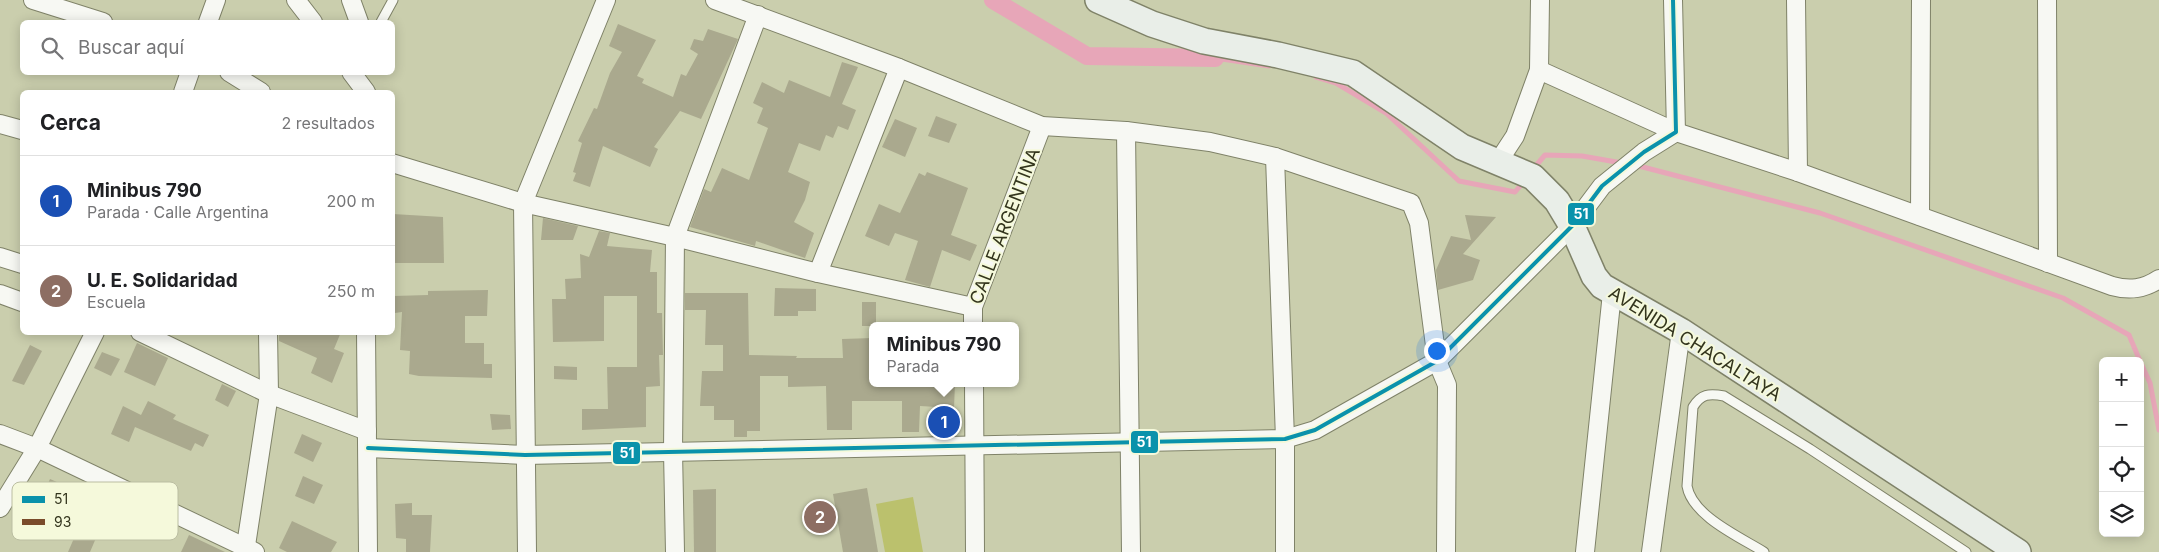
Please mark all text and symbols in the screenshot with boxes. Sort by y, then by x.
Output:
search box [20,20,395,75]
icon: search [38,34,66,62]
text: Buscar aquí [78,36,184,59]
text: Cerca [40,110,101,135]
text: 2 resultados [282,113,375,133]
street label: CALLE ARGENTINA [965,145,1044,307]
text: Minibus 790 [87,179,202,202]
text: 1 [53,191,59,211]
text: 200 m [327,191,375,211]
text: Parada · Calle Argentina [87,202,269,222]
line badge: 51 [1567,202,1595,226]
text: 51 [1574,205,1588,222]
text: U. E. Solidaridad [87,269,238,292]
text: 2 [51,281,61,301]
text: 250 m [327,281,375,301]
street label: AVENIDA CHACALTAYA [1605,282,1785,405]
text: Escuela [87,292,146,312]
popup [869,322,1019,387]
text: Minibus 790 [887,333,1001,356]
your location [1424,338,1450,364]
text: Parada [887,356,940,376]
map controls [2099,357,2144,537]
button: + [2099,357,2144,402]
button: − [2099,402,2144,447]
pin: 1 [928,403,960,441]
line badge: 51 [1130,430,1159,454]
text: 51 [1137,433,1151,450]
line badge: 51 [612,441,641,465]
text: 51 [620,444,634,461]
button: locate [2099,447,2144,492]
legend [12,482,178,540]
text: 51 [54,490,68,507]
button: layers [2099,492,2144,537]
pin: 2 [804,498,836,536]
text: 93 [54,513,71,530]

